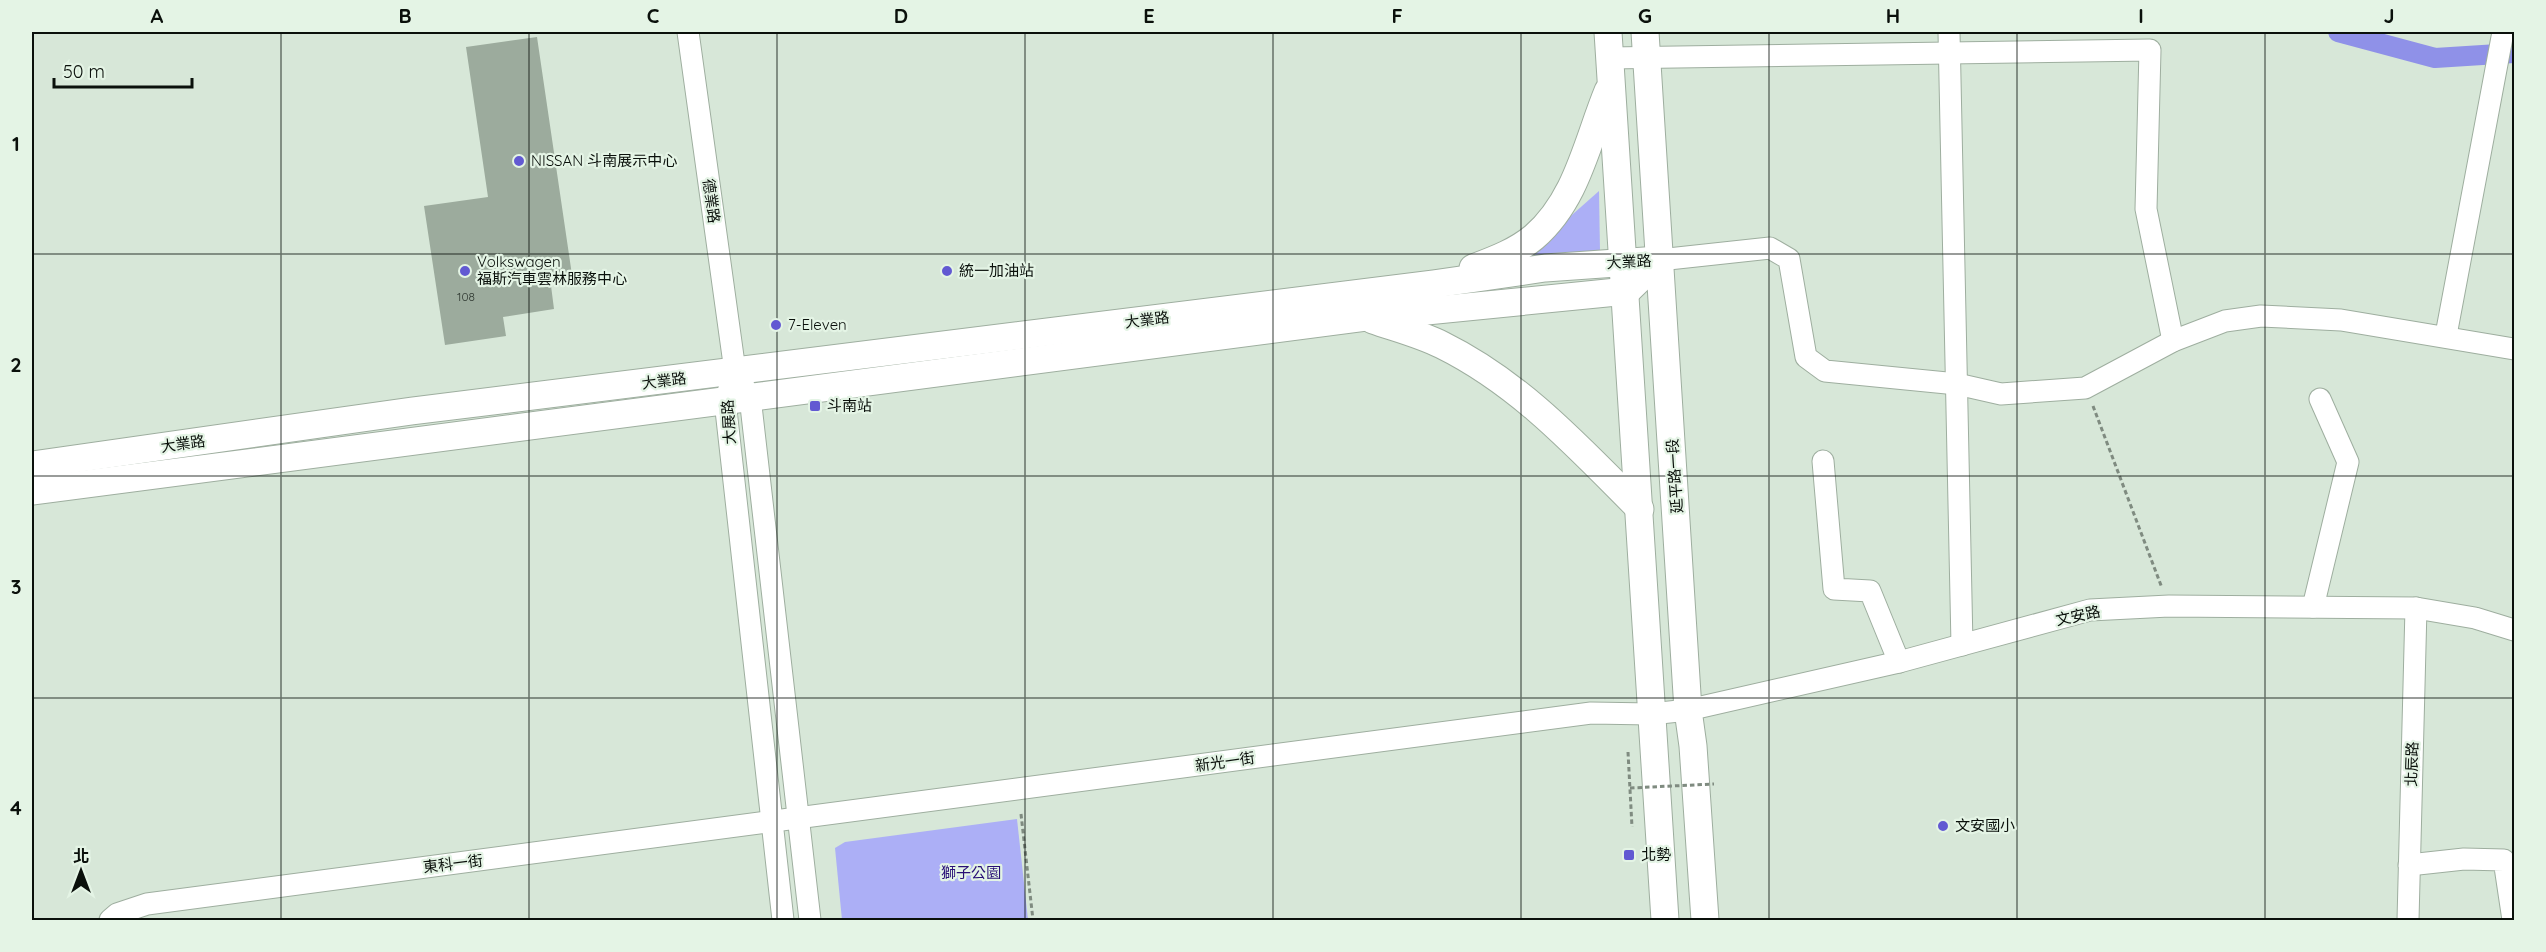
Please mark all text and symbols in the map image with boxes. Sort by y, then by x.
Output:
text: A [151,3,164,28]
text: B [398,3,412,28]
text: C [647,3,660,28]
text: D [894,3,908,28]
text: E [1143,3,1155,28]
text: F [1391,3,1403,28]
text: G [1638,3,1652,28]
text: H [1886,3,1900,28]
text: I [2138,3,2144,28]
text: J [2383,3,2395,28]
scale bar [54,51,192,89]
text: 50 m [63,60,105,83]
text: 1 [12,131,20,156]
place label: NISSAN 斗南展示中心 [531,151,677,170]
marker: NISSAN 斗南展示中心 [512,154,526,168]
street label: 德業路 [699,177,724,225]
street label: 大業路 [1606,251,1652,272]
place label: Volkswagen 福斯汽車雲林服務中心 [477,252,627,288]
place label: 統一加油站 [959,261,1034,280]
marker: Volkswagen 福斯汽車雲林服務中心 [458,264,472,278]
marker: 統一加油站 [940,264,954,278]
house number: 108 [457,289,475,304]
street label: 大業路 [1123,307,1170,332]
place label: 7-Eleven [788,315,847,334]
marker: 7-Eleven [769,318,783,332]
text: 2 [10,352,22,377]
street label: 大業路 [640,368,687,393]
place label: 斗南站 [827,396,872,415]
street label: 大展路 [718,399,739,445]
marker: 斗南站 [808,399,822,413]
street label: 大業路 [159,431,207,456]
street label: 延平路一段 [1662,438,1687,514]
text: 3 [11,574,21,599]
street label: 文安路 [2054,602,2102,629]
street label: 北辰路 [2401,741,2422,787]
street label: 新光一街 [1194,748,1256,775]
text: 4 [10,795,22,820]
place label: 文安國小 [1955,816,2015,835]
marker: 文安國小 [1936,819,1950,833]
north arrow [51,841,111,901]
place label: 北勢 [1641,845,1671,864]
text: 北 [73,846,89,866]
marker: 北勢 [1622,848,1636,862]
street label: 東科一街 [422,850,484,877]
park label: 獅子公園 [941,863,1001,882]

